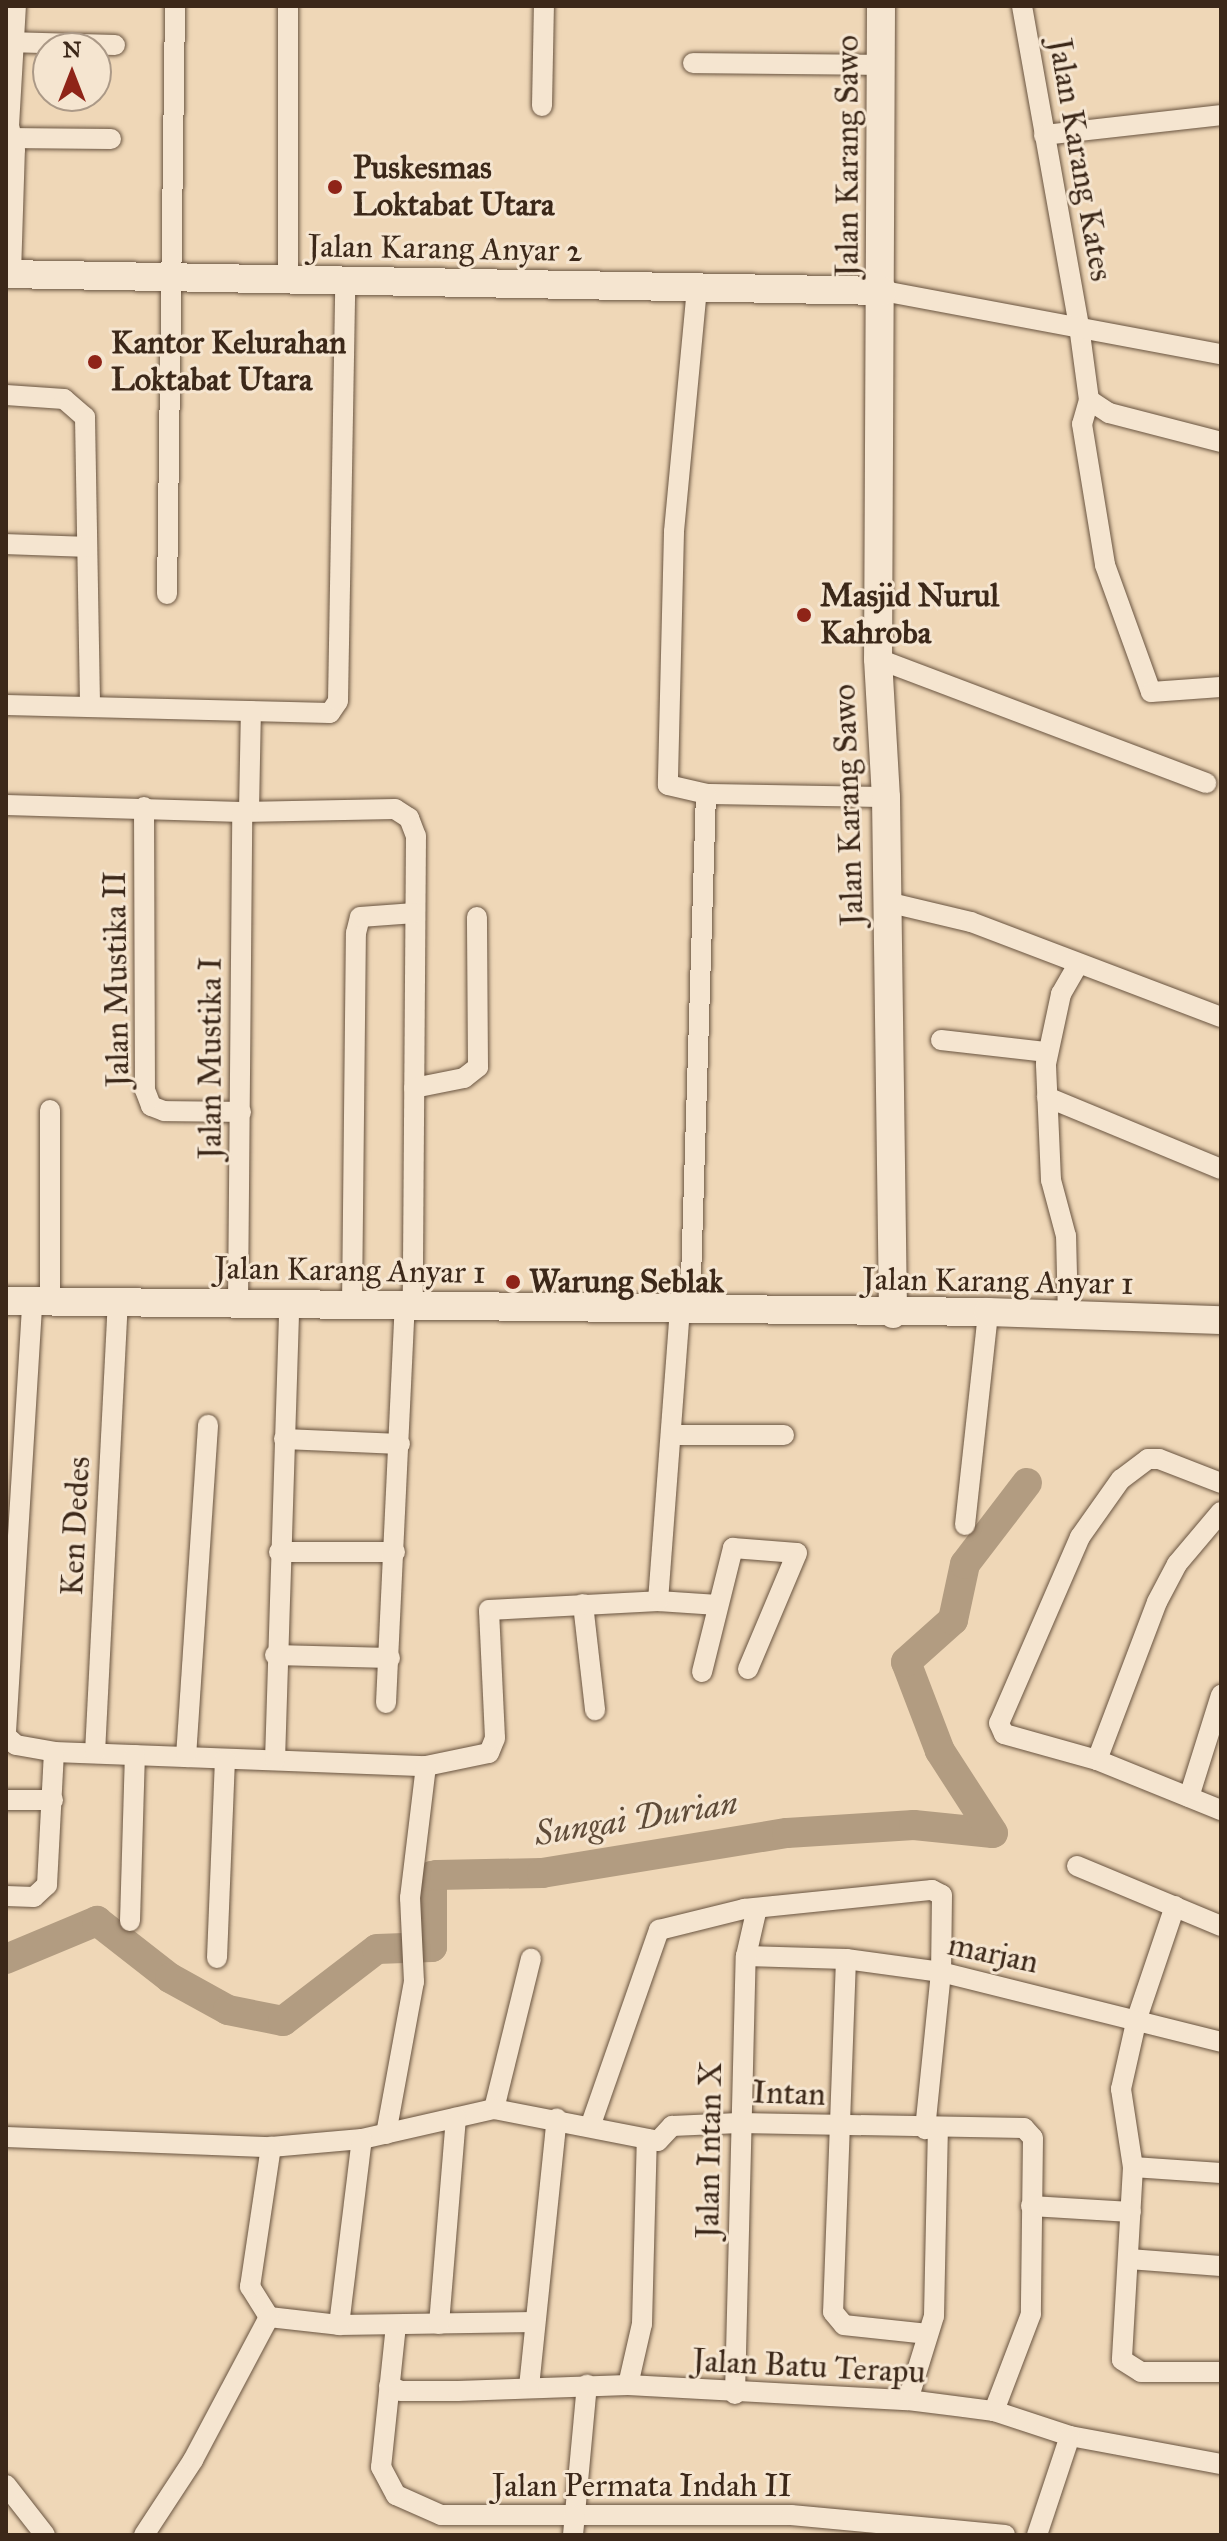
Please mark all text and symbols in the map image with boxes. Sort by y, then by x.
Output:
north arrow [32,32,112,112]
street label: Jalan Karang Sawo [829,35,867,277]
text: N [63,36,81,63]
street label: Jalan Karang Kates [1040,36,1120,284]
place label: Puskesmas Loktabat Utara [353,150,555,225]
marker: Puskesmas Loktabat Utara [324,176,346,198]
street label: Jalan Karang Anyar 2 [308,227,582,271]
place label: Kantor Kelurahan Loktabat Utara [111,325,346,400]
marker: Kantor Kelurahan Loktabat Utara [86,353,104,371]
place label: Masjid Nurul Kahroba [820,578,999,653]
marker: Masjid Nurul Kahroba [795,606,813,624]
street label: Jalan Karang Sawo [826,684,872,926]
street label: Jalan Mustika II [96,871,138,1087]
street label: Jalan Mustika I [192,957,230,1159]
street label: Jalan Karang Anyar 1 [214,1249,486,1293]
street label: Jalan Karang Anyar 1 [862,1260,1134,1304]
place label: Warung Seblak [529,1263,724,1301]
marker: Warung Seblak [504,1273,522,1291]
street label: Ken Dedes [53,1455,99,1597]
water label: Sungai Durian [531,1782,741,1854]
street label: marjan [944,1926,1042,1982]
street label: Jalan Intan X [689,2061,731,2239]
street label: Intan [752,2074,826,2114]
street label: Jalan Batu Terapu [692,2342,926,2392]
street label: Jalan Permata Indah II [492,2467,792,2505]

